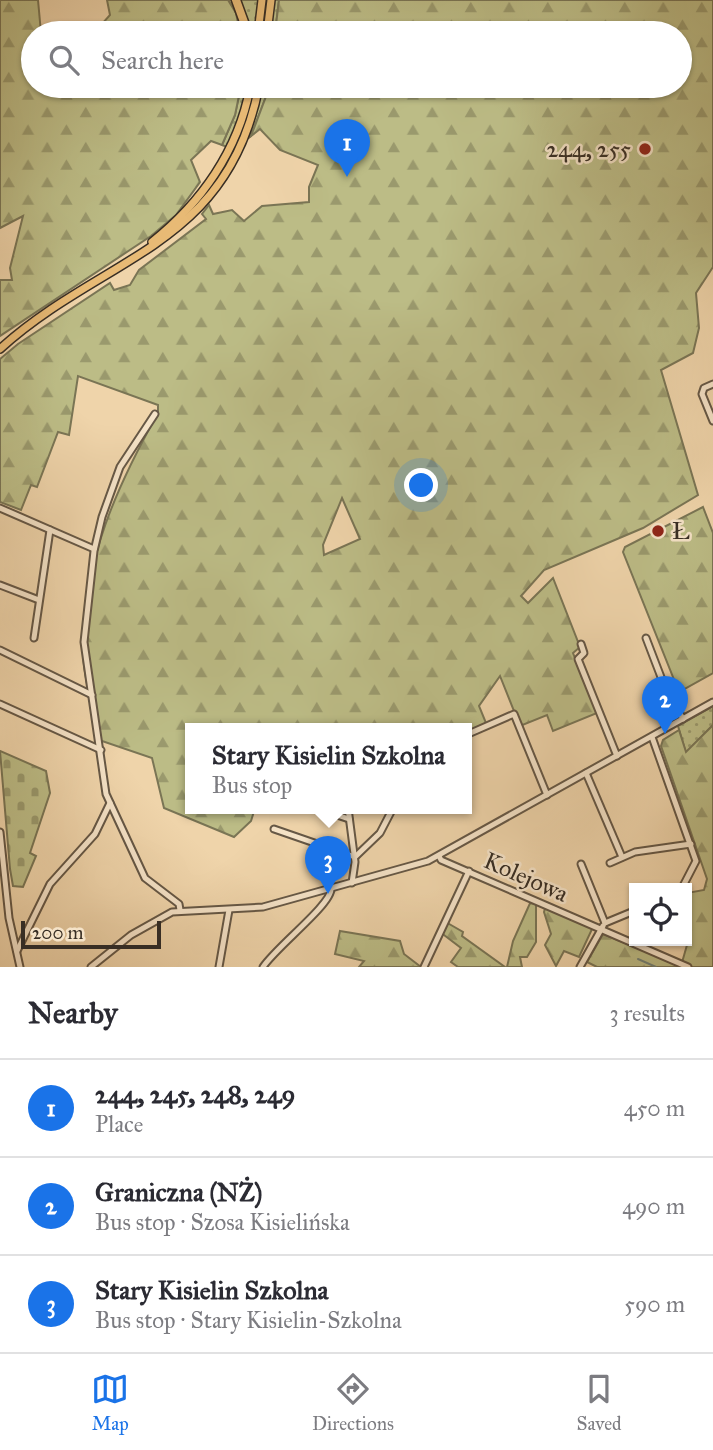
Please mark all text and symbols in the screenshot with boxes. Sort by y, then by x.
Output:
search box [21,21,692,98]
icon: search [45,41,83,79]
text: Search here [101,44,224,76]
pin: 1 [324,119,370,177]
place label: 244, 255 [547,134,631,164]
marker: 244, 255 [637,141,653,157]
your location [404,468,438,502]
place label: Ł [672,516,690,546]
marker: Ł [650,523,666,539]
pin: 2 [642,676,688,734]
popup [185,723,472,814]
text: Stary Kisielin Szkolna [212,739,445,771]
text: Bus stop [212,771,292,799]
pin: 3 [305,836,351,894]
street label: Kolejowa [479,845,574,909]
map controls [629,883,692,946]
button: locate [629,883,692,946]
scale bar [21,918,161,950]
text: 200 m [32,921,84,944]
text: Nearby [28,995,118,1031]
text: 3 results [609,999,685,1027]
text: 244, 245, 248, 249 [95,1078,295,1110]
text: 1 [46,1094,56,1122]
text: 450 m [624,1094,685,1122]
text: Place [95,1110,143,1138]
text: Graniczna (NŻ) [95,1176,263,1208]
text: 2 [45,1192,57,1220]
text: 490 m [622,1192,685,1220]
text: Bus stop · Szosa Kisielińska [95,1208,350,1236]
text: Stary Kisielin Szkolna [95,1274,329,1306]
text: 3 [46,1290,56,1318]
text: 590 m [624,1290,685,1318]
text: Bus stop · Stary Kisielin-Szkolna [95,1306,402,1334]
tab: Map [91,1370,129,1435]
tab: Directions [312,1370,394,1435]
tab: Saved [577,1370,622,1435]

